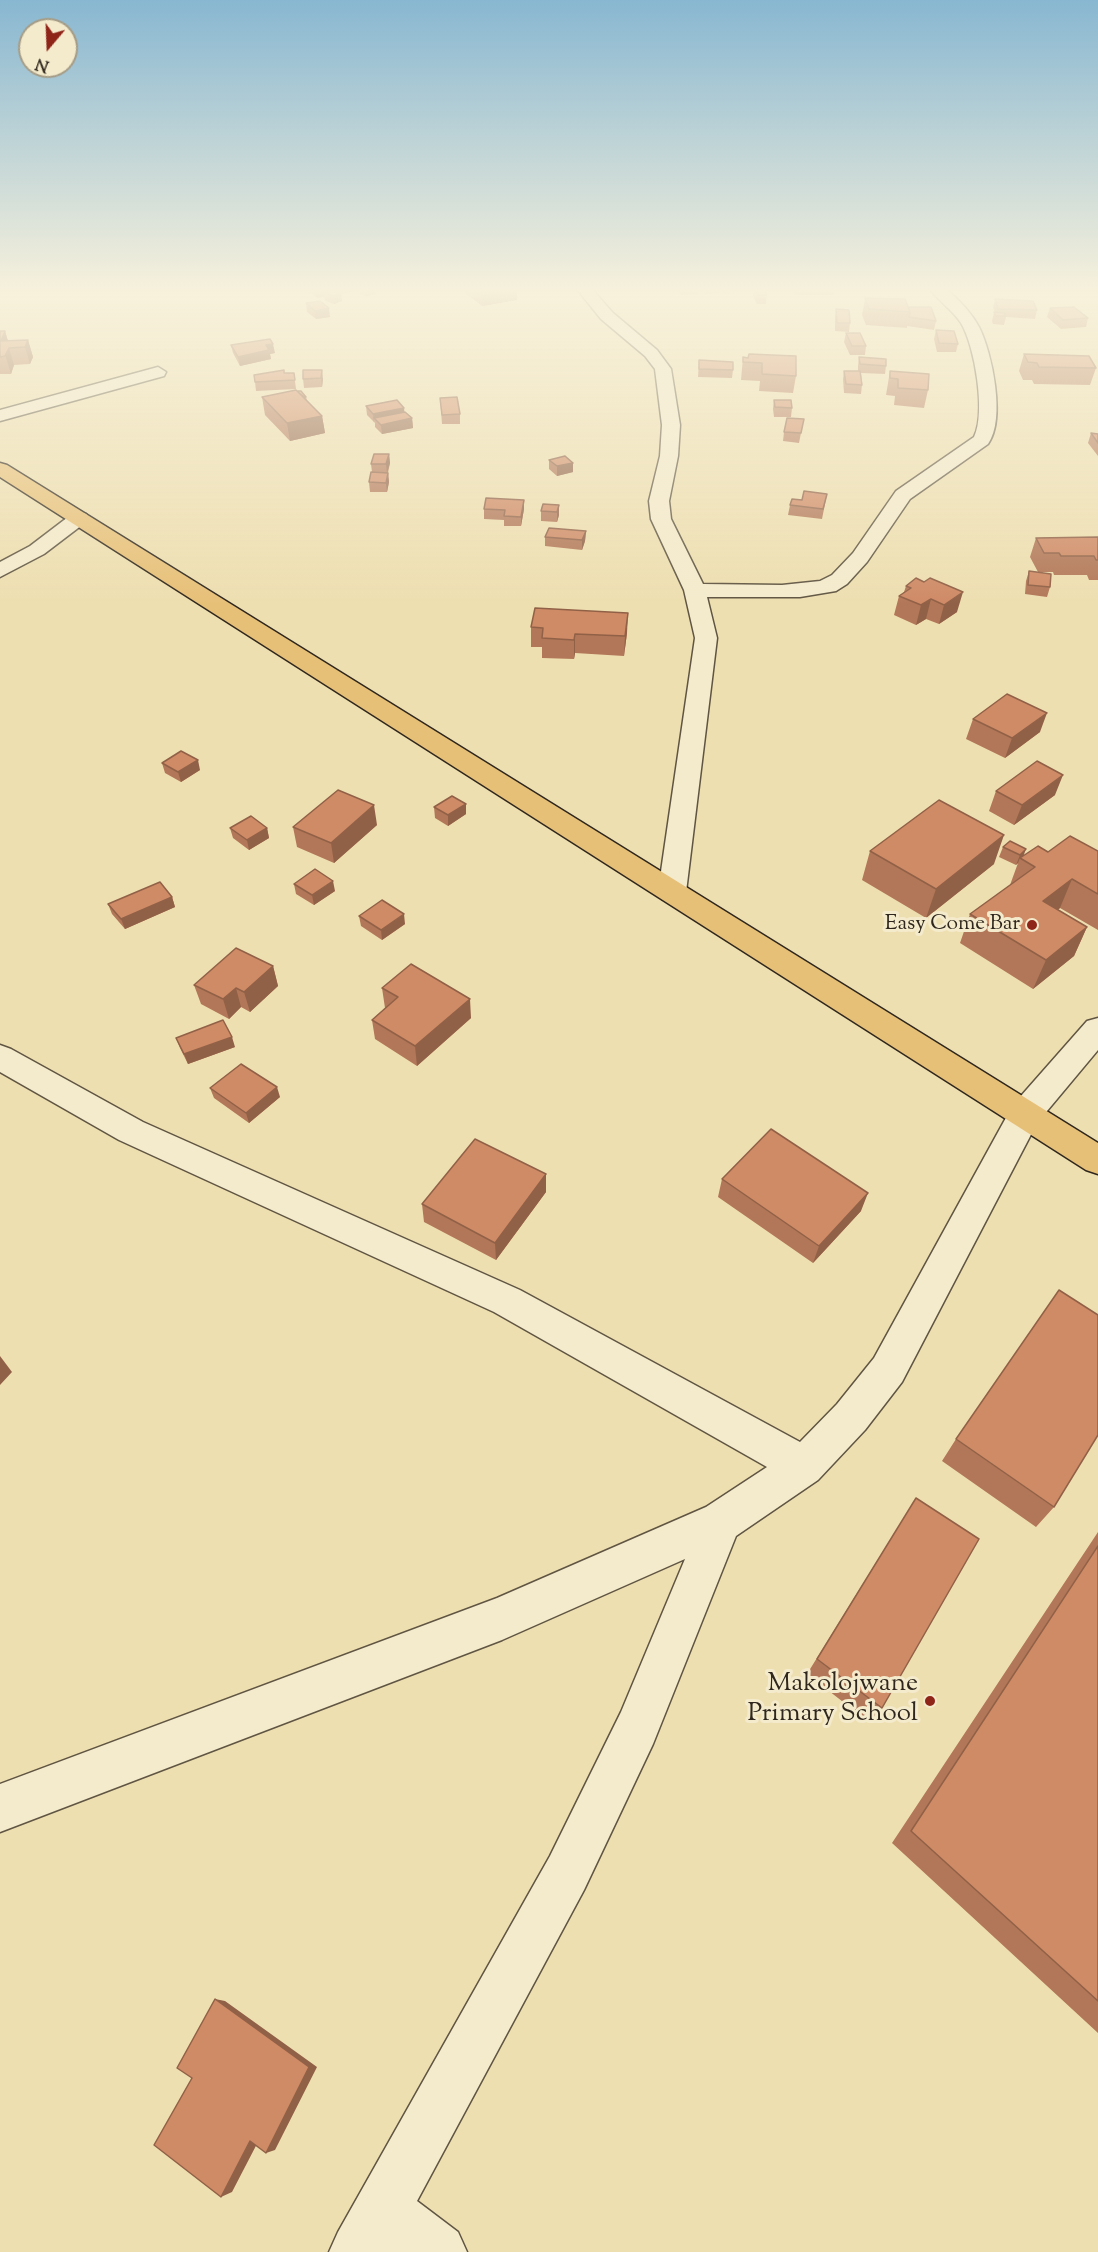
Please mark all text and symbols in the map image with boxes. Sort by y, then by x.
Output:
north arrow [18,18,78,78]
text: N [33,51,52,77]
place label: Easy Come Bar [885,912,1020,938]
marker: Easy Come Bar [1025,918,1039,932]
place label: Makolojwane Primary School [748,1670,918,1732]
marker: Makolojwane Primary School [923,1694,937,1708]

